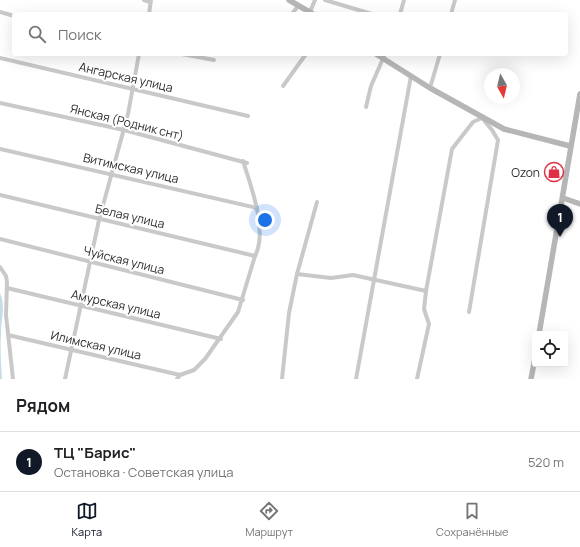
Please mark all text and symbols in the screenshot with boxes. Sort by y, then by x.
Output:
search box [12,12,568,56]
icon: search [26,23,48,45]
text: Поиск [58,24,102,45]
street label: Ангарская улица [77,58,175,96]
north arrow [484,68,520,104]
street label: Янская (Родник снт) [68,100,186,144]
street label: Витимская улица [82,149,180,187]
shop icon: Ozon [543,161,565,183]
place label: Ozon [511,164,540,181]
street label: Белая улица [94,200,166,232]
pin: 1 [547,204,573,237]
your location [255,210,275,230]
street label: Чуйская улица [82,242,166,278]
street label: Амурская улица [69,285,163,323]
street label: Илимская улица [49,326,143,364]
map controls [532,331,568,367]
button: locate [532,331,568,367]
text: Рядом [16,394,70,417]
text: ТЦ "Барис" [54,442,136,463]
text: 1 [26,453,32,471]
text: 520 m [528,453,564,471]
text: Остановка · Советская улица [54,463,233,481]
tab: Карта [72,500,102,539]
tab: Маршрут [245,500,293,539]
tab: Сохранённые [436,500,508,539]

